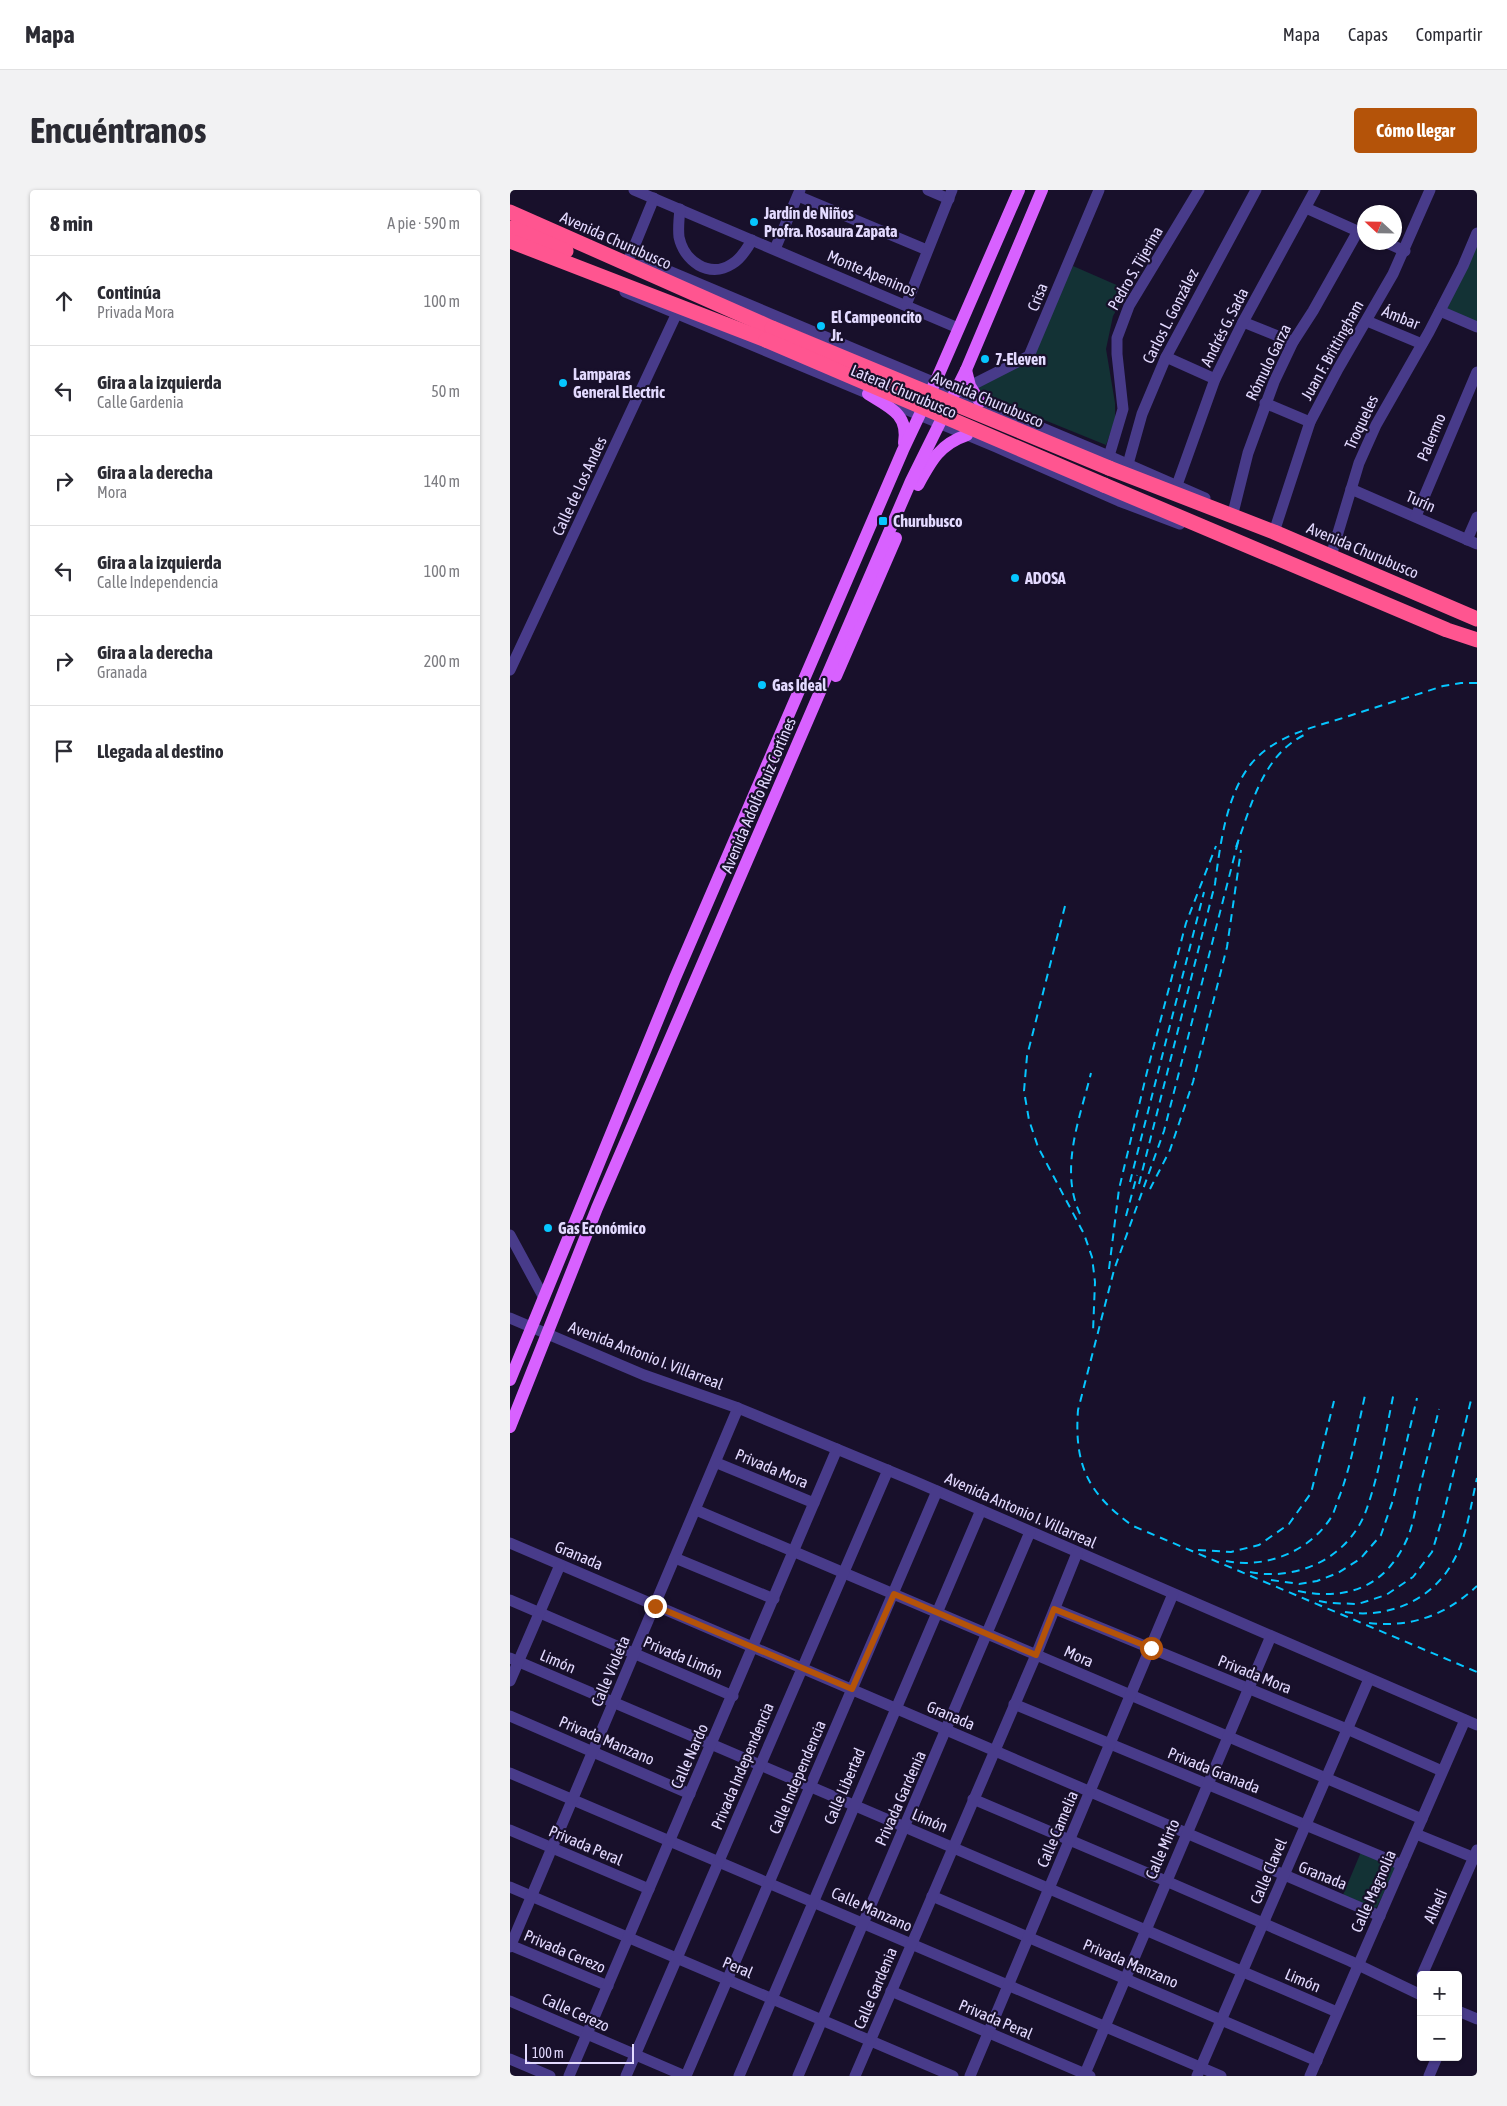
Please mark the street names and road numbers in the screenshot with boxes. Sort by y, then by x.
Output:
street label: Avenida Churubusco [558,207,674,273]
street label: Pedro S. Tijerina [1104,223,1167,314]
street label: Monte Apeninos [824,246,920,301]
street label: Carlos L. González [1138,265,1202,366]
street label: Crisa [1023,280,1051,314]
street label: Andrés G. Sada [1197,285,1251,369]
street label: Juan F. Brittingham [1297,297,1368,403]
street label: Ámbar [1379,301,1423,333]
street label: Rómulo Garza [1242,321,1294,403]
street label: Lateral Churubusco [848,361,960,421]
street label: Avenida Churubusco [929,367,1047,431]
street label: Troqueles [1341,392,1382,452]
street label: Palermo [1413,410,1449,464]
street label: Calle de Los Andes [548,433,610,538]
street label: Turín [1404,487,1438,515]
street label: Avenida Churubusco [1304,518,1422,582]
street label: Avenida Adolfo Ruiz Cortínes [717,714,799,875]
street label: Avenida Antonio I. Villarreal [566,1317,726,1393]
street label: Privada Mora [733,1445,811,1491]
street label: Avenida Antonio I. Villarreal [942,1468,1100,1552]
street label: Granada [552,1537,606,1573]
street label: Privada Limón [641,1632,725,1682]
street label: Calle Violeta [587,1633,633,1709]
street label: Mora [1062,1642,1096,1670]
street label: Limón [538,1646,578,1676]
street label: Privada Mora [1216,1651,1294,1697]
street label: Granada [924,1697,978,1733]
street label: Privada Independencia [707,1700,778,1833]
street label: Privada Manzano [557,1712,657,1768]
street label: Calle Independencia [765,1718,830,1837]
street label: Calle Nardo [667,1721,711,1791]
street label: Privada Granada [1165,1743,1263,1797]
street label: Calle Libertad [820,1745,868,1827]
street label: Privada Gardenia [871,1748,929,1848]
street label: Calle Camelia [1033,1788,1081,1870]
street label: Limón [910,1805,950,1835]
street label: Calle Mirto [1141,1816,1183,1882]
street label: Privada Peral [546,1821,626,1869]
street label: Calle Clavel [1246,1835,1290,1906]
street label: Calle Magnolia [1347,1847,1400,1935]
street label: Granada [1296,1857,1350,1893]
street label: Calle Manzano [829,1883,915,1935]
street label: Alhelí [1420,1886,1450,1926]
street label: Privada Cerezo [521,1926,609,1976]
street label: Privada Manzano [1081,1935,1181,1991]
street label: Calle Gardenia [850,1945,900,2031]
street label: Peral [720,1953,756,1982]
street label: Limón [1283,1965,1323,1995]
street label: Calle Cerezo [539,1989,613,2035]
street label: Privada Peral [956,1995,1036,2043]

